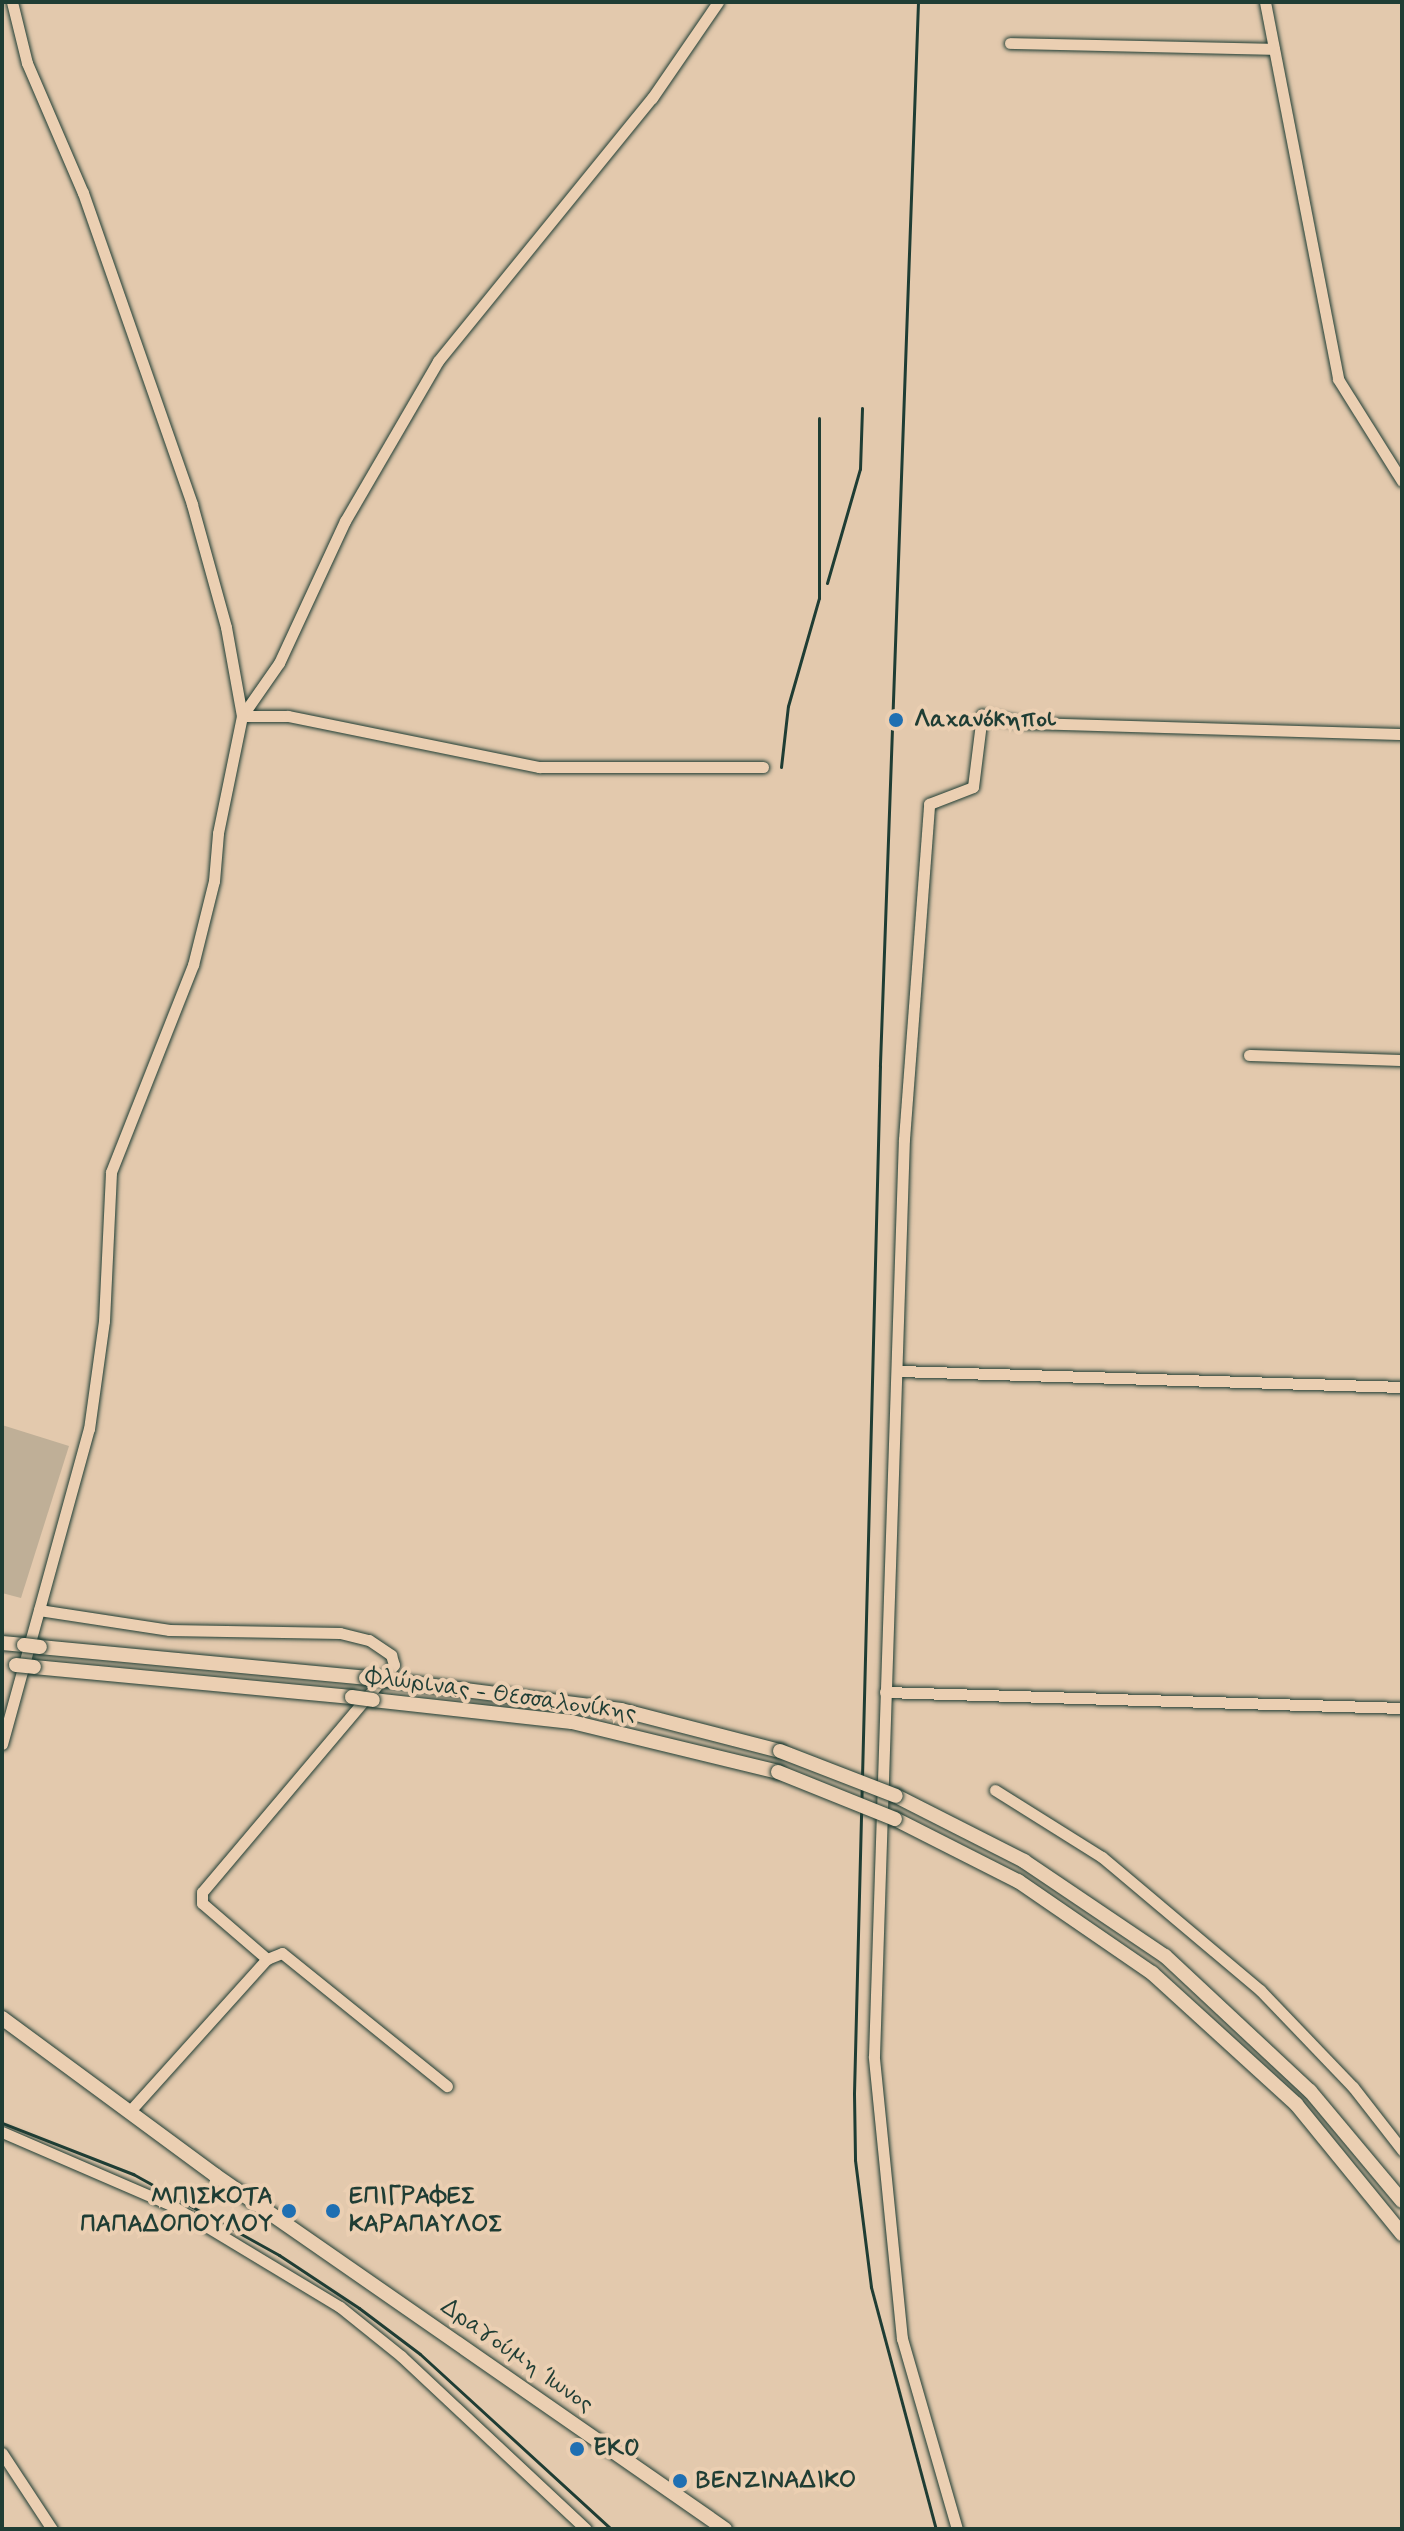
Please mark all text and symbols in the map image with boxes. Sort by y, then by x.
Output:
place label: Λαχανόκηποι [914,706,1056,734]
marker: Λαχανόκηποι [885,709,907,731]
street label: Φλώρινας - Θεσσαλονίκης [364,1662,638,1728]
place label: ΜΠΙΣΚΟΤΑ ΠΑΠΑΔΟΠΟΥΛΟΥ [80,2183,273,2239]
place label: ΕΠΙΓΡΑΦΕΣ ΚΑΡΑΠΑΥΛΟΣ [349,2183,503,2239]
marker: ΜΠΙΣΚΟΤΑ ΠΑΠΑΔΟΠΟΥΛΟΥ [280,2202,298,2220]
marker: ΕΠΙΓΡΑΦΕΣ ΚΑΡΑΠΑΥΛΟΣ [324,2202,342,2220]
street label: Δραγούμη Ίωνος [435,2293,599,2419]
place label: EKO [593,2435,640,2463]
marker: EKO [568,2440,586,2458]
place label: ΒΕΝΖΙΝΑΔΙΚΟ [696,2467,856,2495]
marker: ΒΕΝΖΙΝΑΔΙΚΟ [671,2472,689,2490]

